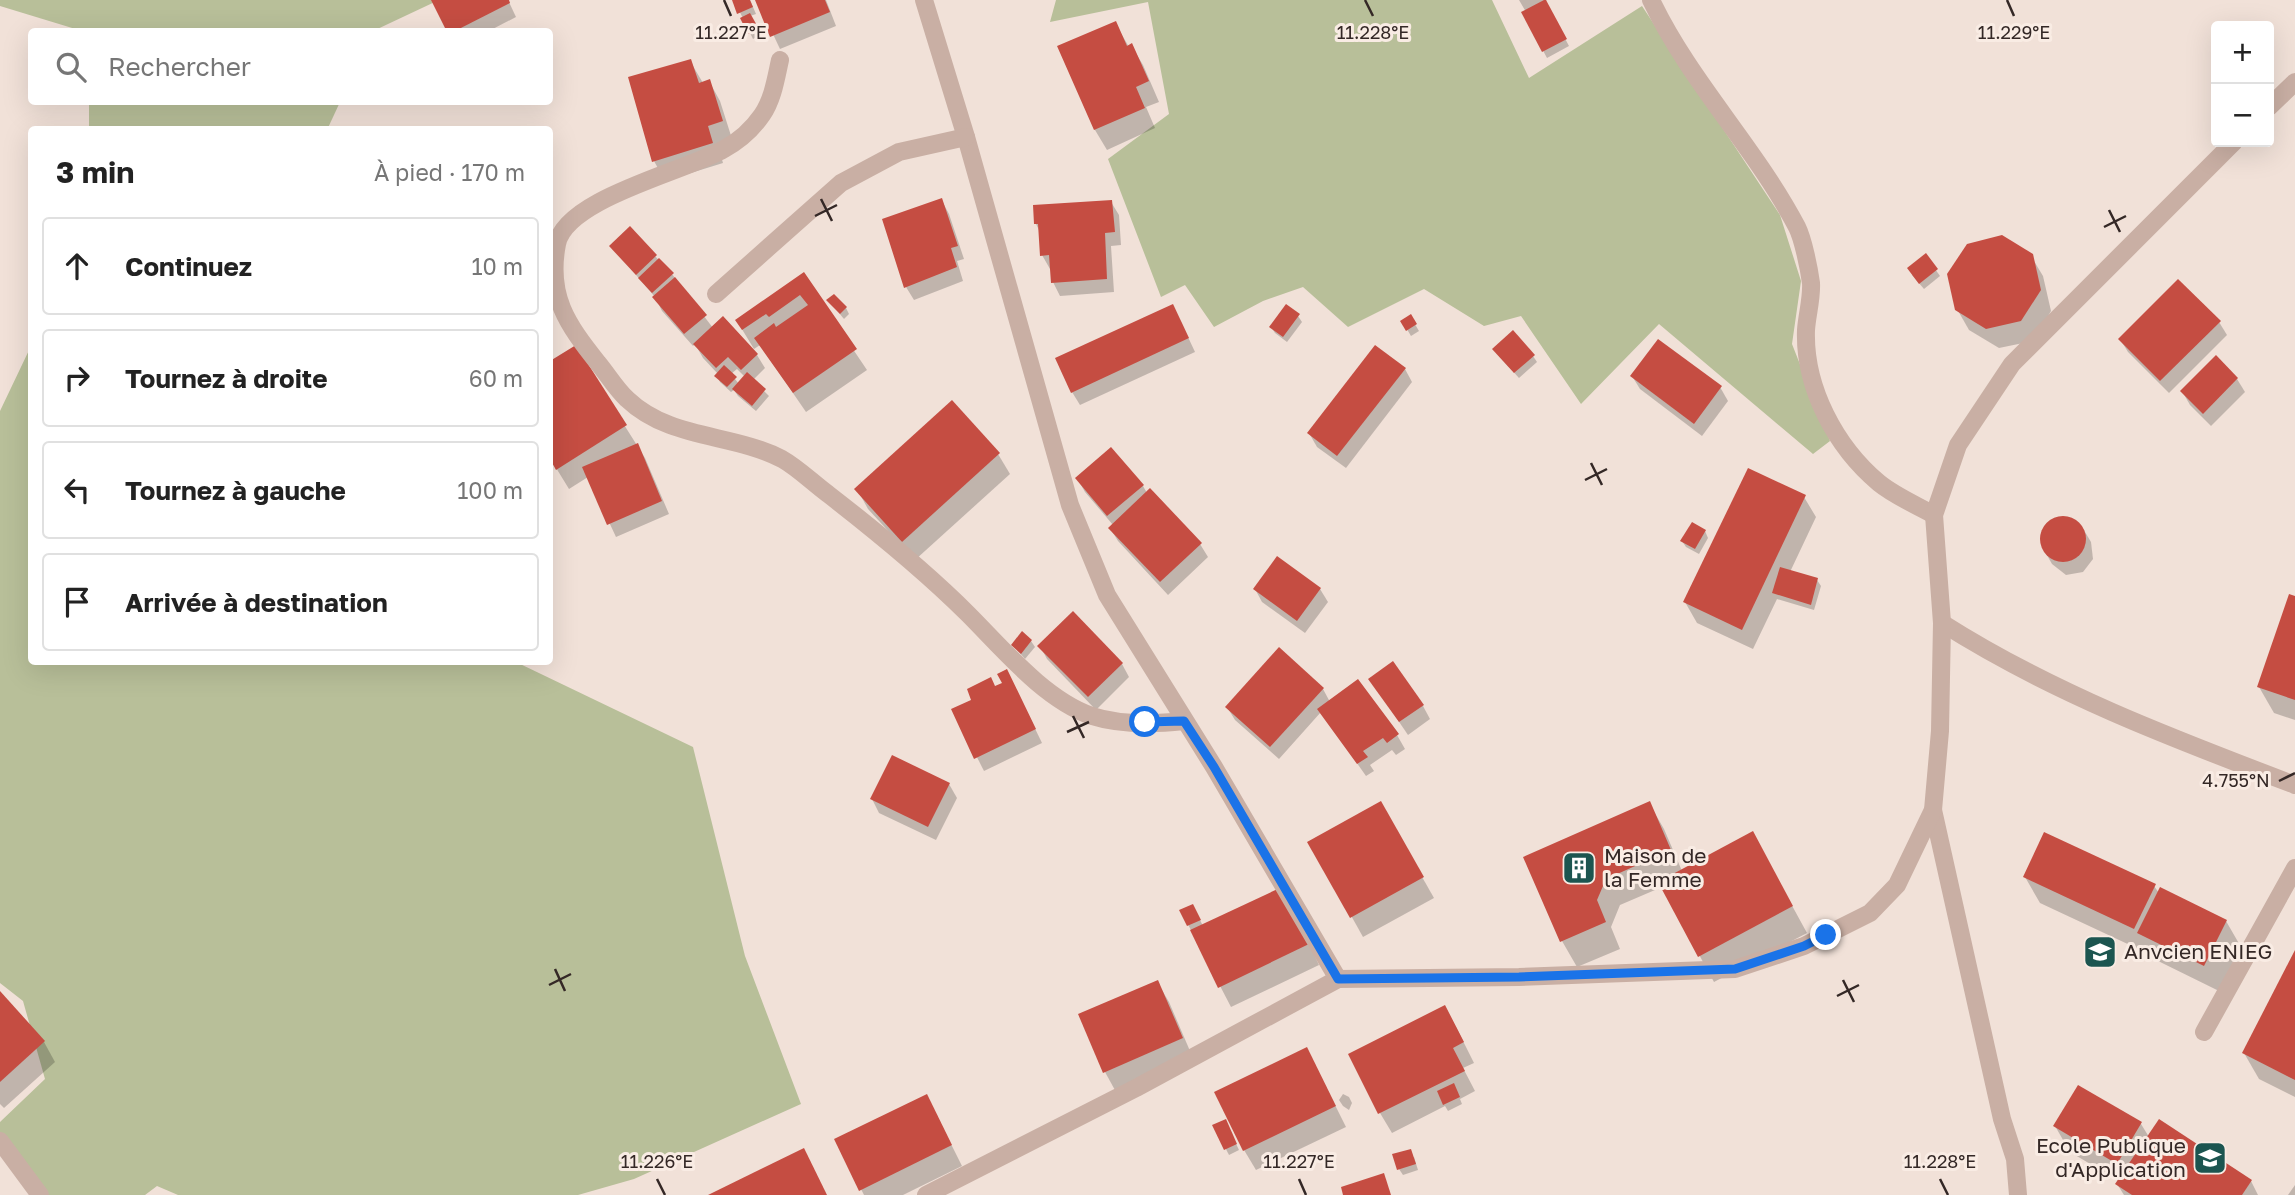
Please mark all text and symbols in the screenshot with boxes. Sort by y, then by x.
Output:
text: 11.227°E [695,21,767,43]
text: 11.228°E [1337,21,1409,43]
text: 11.229°E [1978,21,2050,43]
map controls [2211,21,2274,147]
button: + [2211,21,2274,84]
search box [28,28,553,105]
icon: search [52,48,90,86]
text: Rechercher [108,51,251,82]
button: − [2211,84,2274,147]
text: 3 min [56,154,134,190]
text: À pied · 170 m [374,158,525,186]
icon: ahead [58,247,96,285]
text: Continuez [125,251,252,282]
text: 10 m [471,252,523,280]
icon: right [58,359,96,397]
text: Tournez à droite [125,363,328,394]
text: 60 m [469,364,523,392]
icon: left [58,471,96,509]
text: Tournez à gauche [125,475,346,506]
text: 100 m [457,476,523,504]
icon: arrive [58,583,96,621]
text: Arrivée à destination [125,587,388,618]
route start [1129,706,1160,737]
text: 4.755°N [2202,769,2270,791]
place label: Maison de la Femme [1604,842,1707,892]
building icon: Maison de la Femme [1560,849,1598,887]
route end [1810,919,1841,950]
school or university icon: Anvcien ENIEG [2081,933,2119,971]
place label: Anvcien ENIEG [2124,938,2272,964]
place label: Ecole Publique d'Application [2036,1132,2186,1182]
school or university icon: Ecole Publique d'Application [2191,1139,2229,1177]
text: 11.226°E [621,1150,693,1172]
text: 11.227°E [1263,1150,1335,1172]
text: 11.228°E [1904,1150,1976,1172]

